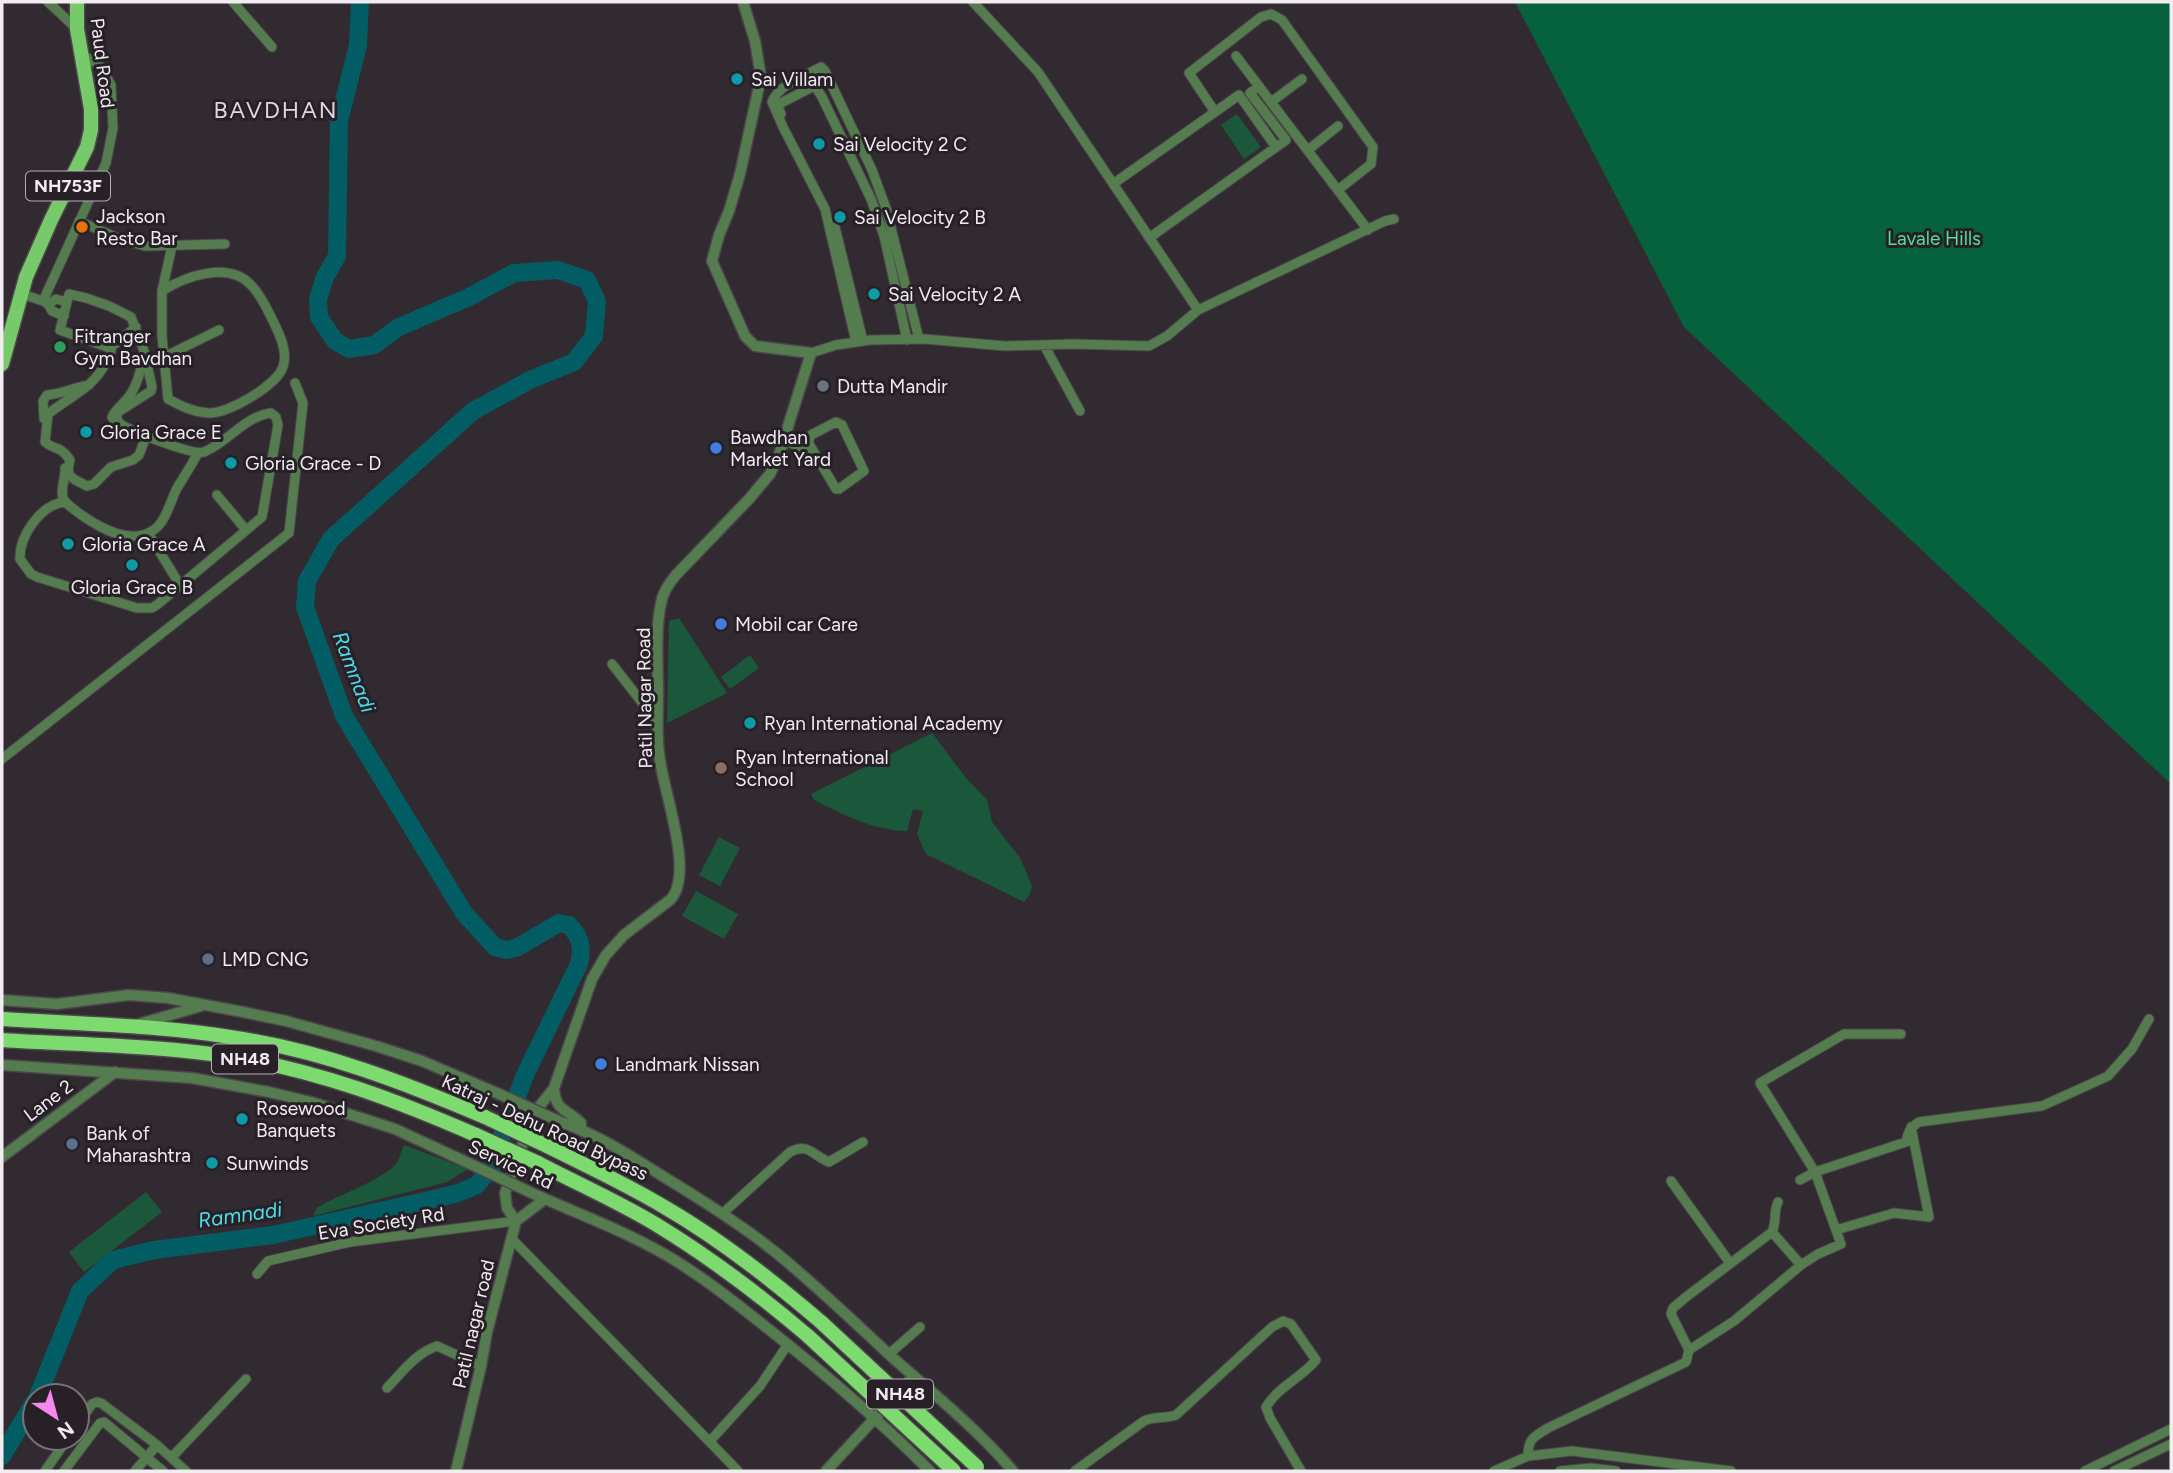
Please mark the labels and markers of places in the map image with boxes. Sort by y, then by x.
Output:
place label: Sai Villam [751,68,833,91]
marker: Sai Villam [729,71,745,87]
place label: Sai Velocity 2 C [833,133,967,156]
marker: Sai Velocity 2 C [811,136,827,152]
place label: Jackson Resto Bar [96,205,178,250]
place label: Sai Velocity 2 B [854,206,986,229]
marker: Sai Velocity 2 B [832,209,848,225]
marker: Jackson Resto Bar [74,219,90,235]
place label: Sai Velocity 2 A [888,283,1021,306]
marker: Sai Velocity 2 A [866,286,882,302]
place label: Fitranger Gym Bavdhan [74,325,192,370]
marker: Fitranger Gym Bavdhan [52,339,68,355]
place label: Dutta Mandir [837,375,948,398]
marker: Dutta Mandir [815,378,831,394]
place label: Gloria Grace E [100,421,222,444]
marker: Gloria Grace E [78,424,94,440]
place label: Bawdhan Market Yard [730,426,831,471]
marker: Bawdhan Market Yard [708,440,724,456]
place label: Gloria Grace - D [245,452,381,475]
marker: Gloria Grace - D [223,455,239,471]
place label: Gloria Grace A [82,533,206,556]
marker: Gloria Grace A [60,536,76,552]
marker: Gloria Grace B [124,557,140,573]
place label: Gloria Grace B [71,576,193,599]
place label: Mobil car Care [735,613,858,636]
marker: Mobil car Care [713,616,729,632]
place label: Ryan International Academy [764,712,1003,735]
marker: Ryan International Academy [742,715,758,731]
place label: Ryan International School [735,746,889,791]
marker: Ryan International School [713,760,729,776]
place label: LMD CNG [222,948,309,971]
marker: LMD CNG [200,951,216,967]
place label: Landmark Nissan [615,1053,760,1076]
marker: Landmark Nissan [593,1056,609,1072]
place label: Rosewood Banquets [256,1097,346,1142]
marker: Rosewood Banquets [234,1111,250,1127]
place label: Bank of Maharashtra [86,1122,191,1167]
marker: Bank of Maharashtra [64,1136,80,1152]
place label: Sunwinds [226,1152,309,1175]
marker: Sunwinds [204,1155,220,1171]

